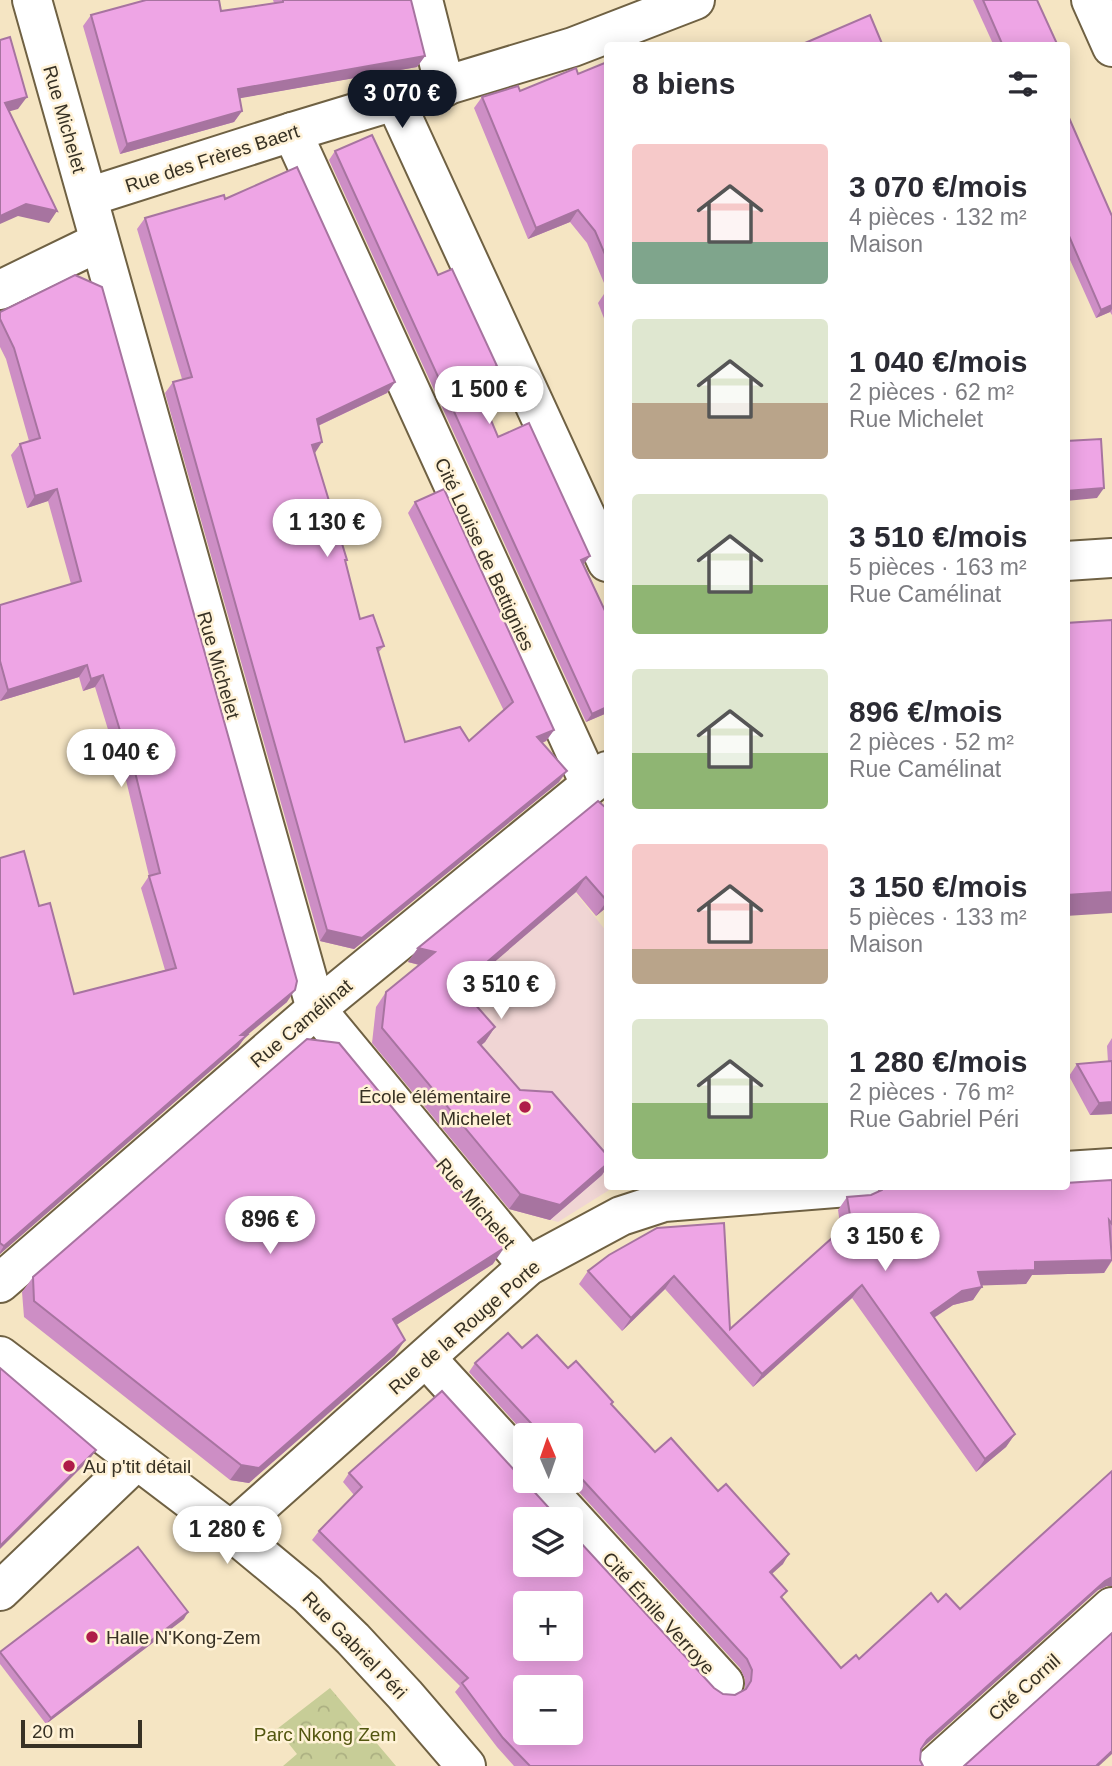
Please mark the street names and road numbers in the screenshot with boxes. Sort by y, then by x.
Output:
street label: Rue Michelet [39,63,90,176]
street label: Rue des Frères Baert [123,120,302,197]
street label: Cité Louise de Bettignies [431,455,538,654]
street label: Rue Michelet [193,609,244,722]
street label: Rue Camélinat [246,974,357,1072]
street label: Rue Michelet [432,1154,520,1253]
street label: Rue de la Rouge Porte [384,1256,544,1399]
street label: Cité Émile Verroye [598,1548,719,1679]
street label: Rue Gabriel Péri [298,1588,411,1703]
street label: Cité Cornil [984,1650,1064,1725]

